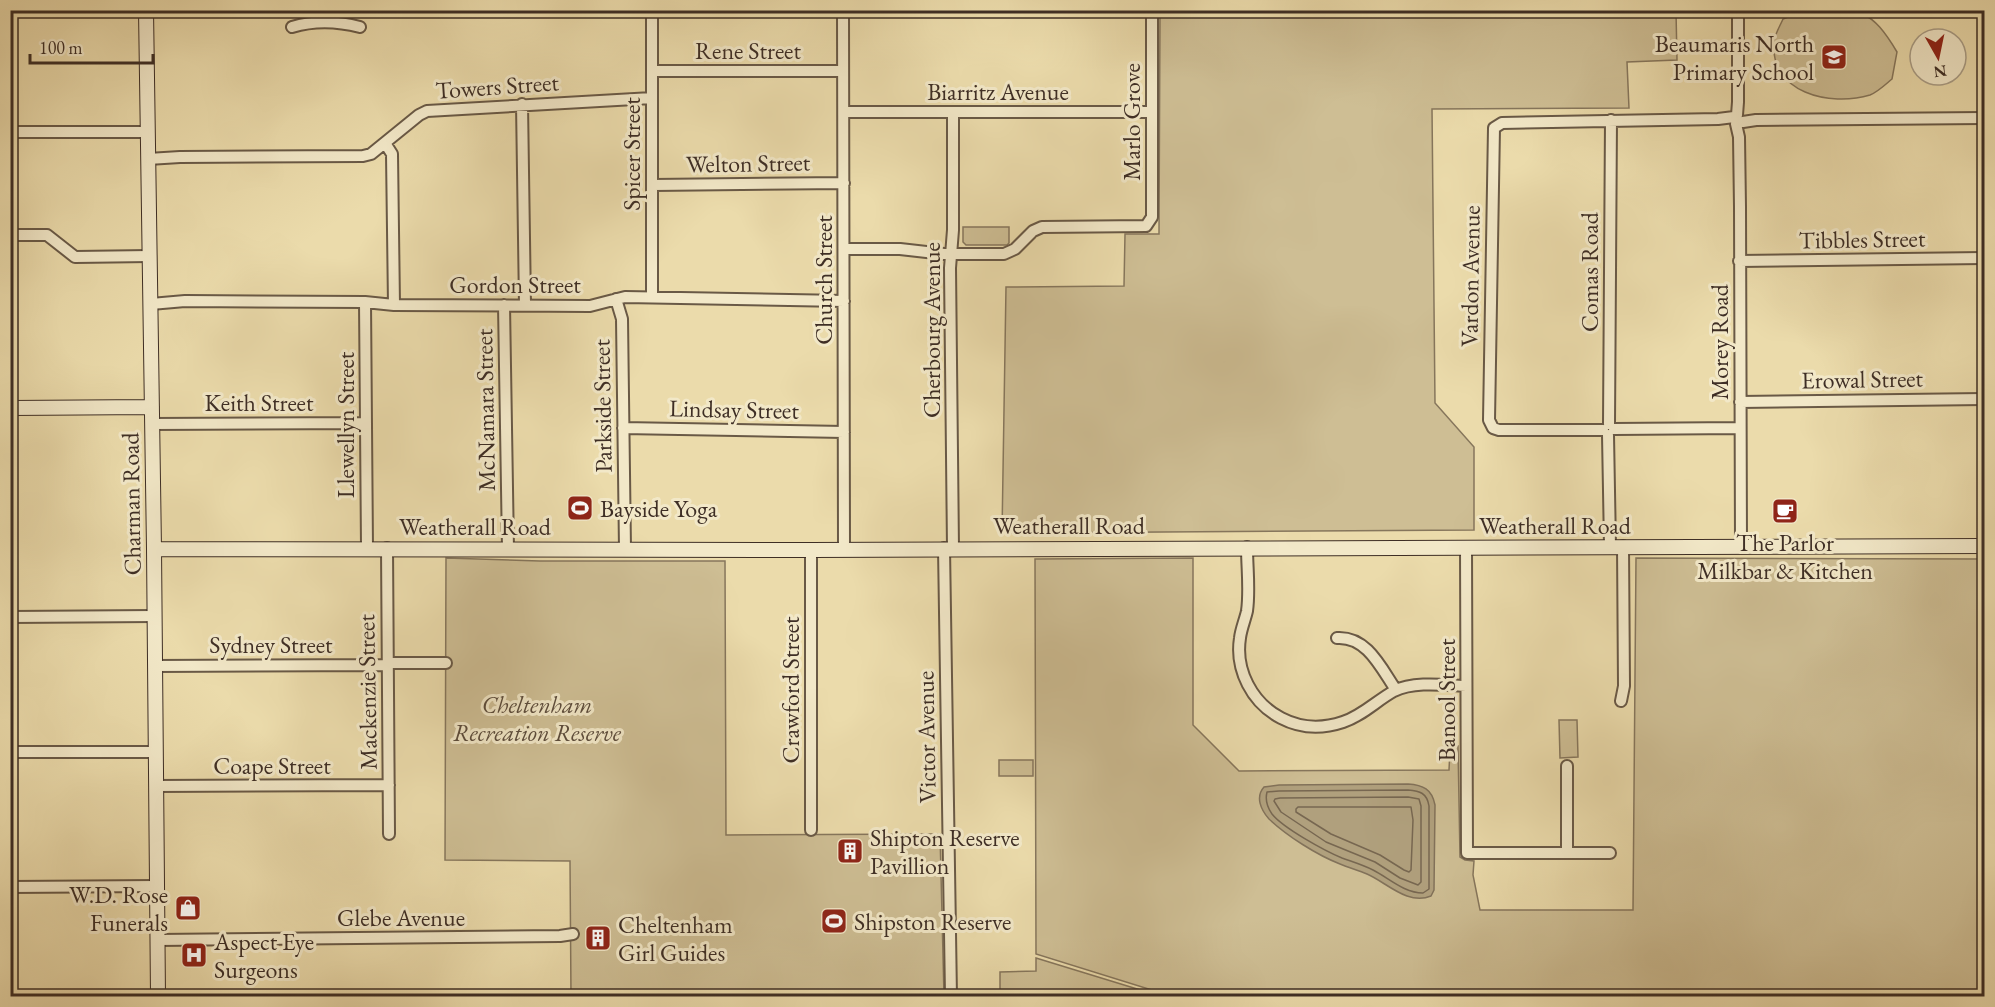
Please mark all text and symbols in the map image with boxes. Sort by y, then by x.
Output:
scale bar [30,27,153,65]
north arrow [1908,27,1968,87]
place label: Beaumaris North Primary School [1655,28,1814,87]
street label: Rene Street [695,35,801,66]
text: 100 m [39,36,83,59]
school or university icon: Beaumaris North Primary School [1819,42,1849,72]
text: N [1932,60,1948,83]
street label: Marlo Grove [1116,63,1147,181]
street label: Towers Street [434,66,560,106]
street label: Biarritz Avenue [927,76,1069,107]
street label: Spicer Street [616,97,647,211]
street label: Welton Street [686,146,811,180]
street label: Vardon Avenue [1453,205,1487,347]
street label: Comas Road [1574,211,1605,332]
street label: Church Street [808,215,839,345]
street label: Tibbles Street [1798,222,1926,256]
street label: Cherbourg Avenue [916,242,947,418]
street label: Gordon Street [449,269,581,300]
street label: Morey Road [1704,283,1735,400]
street label: McNamara Street [468,328,502,492]
street label: Parkside Street [585,338,619,473]
street label: Llewellyn Street [330,351,361,498]
street label: Erowal Street [1801,362,1924,396]
street label: Keith Street [204,387,314,418]
street label: Lindsay Street [669,392,800,426]
street label: Charman Road [114,431,148,576]
sports icon: Bayside Yoga [565,493,595,523]
place label: Bayside Yoga [600,493,718,524]
cafe icon: The Parlor Milkbar & Kitchen [1770,496,1800,526]
street label: Weatherall Road [993,510,1146,541]
street label: Weatherall Road [1479,510,1632,541]
street label: Weatherall Road [399,511,552,542]
place label: The Parlor Milkbar & Kitchen [1697,527,1873,586]
street label: Mackenzie Street [350,613,384,770]
street label: Crawford Street [775,616,806,764]
street label: Sydney Street [209,629,333,660]
street label: Banool Street [1431,638,1462,762]
street label: Victor Avenue [909,671,943,803]
park label: Cheltenham Recreation Reserve [453,689,622,748]
street label: Coape Street [213,750,331,781]
place label: Shipton Reserve Pavillion [870,822,1020,881]
building icon: Shipton Reserve Pavillion [835,836,865,866]
place label: W.D. Rose Funerals [69,879,168,938]
shop icon: W.D. Rose Funerals [173,893,203,923]
street label: Glebe Avenue [337,902,465,933]
sports icon: Shipston Reserve [819,906,849,936]
place label: Shipston Reserve [854,906,1011,937]
place label: Cheltenham Girl Guides [618,909,733,968]
building icon: Cheltenham Girl Guides [583,923,613,953]
place label: Aspect Eye Surgeons [213,926,314,985]
hospital icon: Aspect Eye Surgeons [179,940,209,970]

